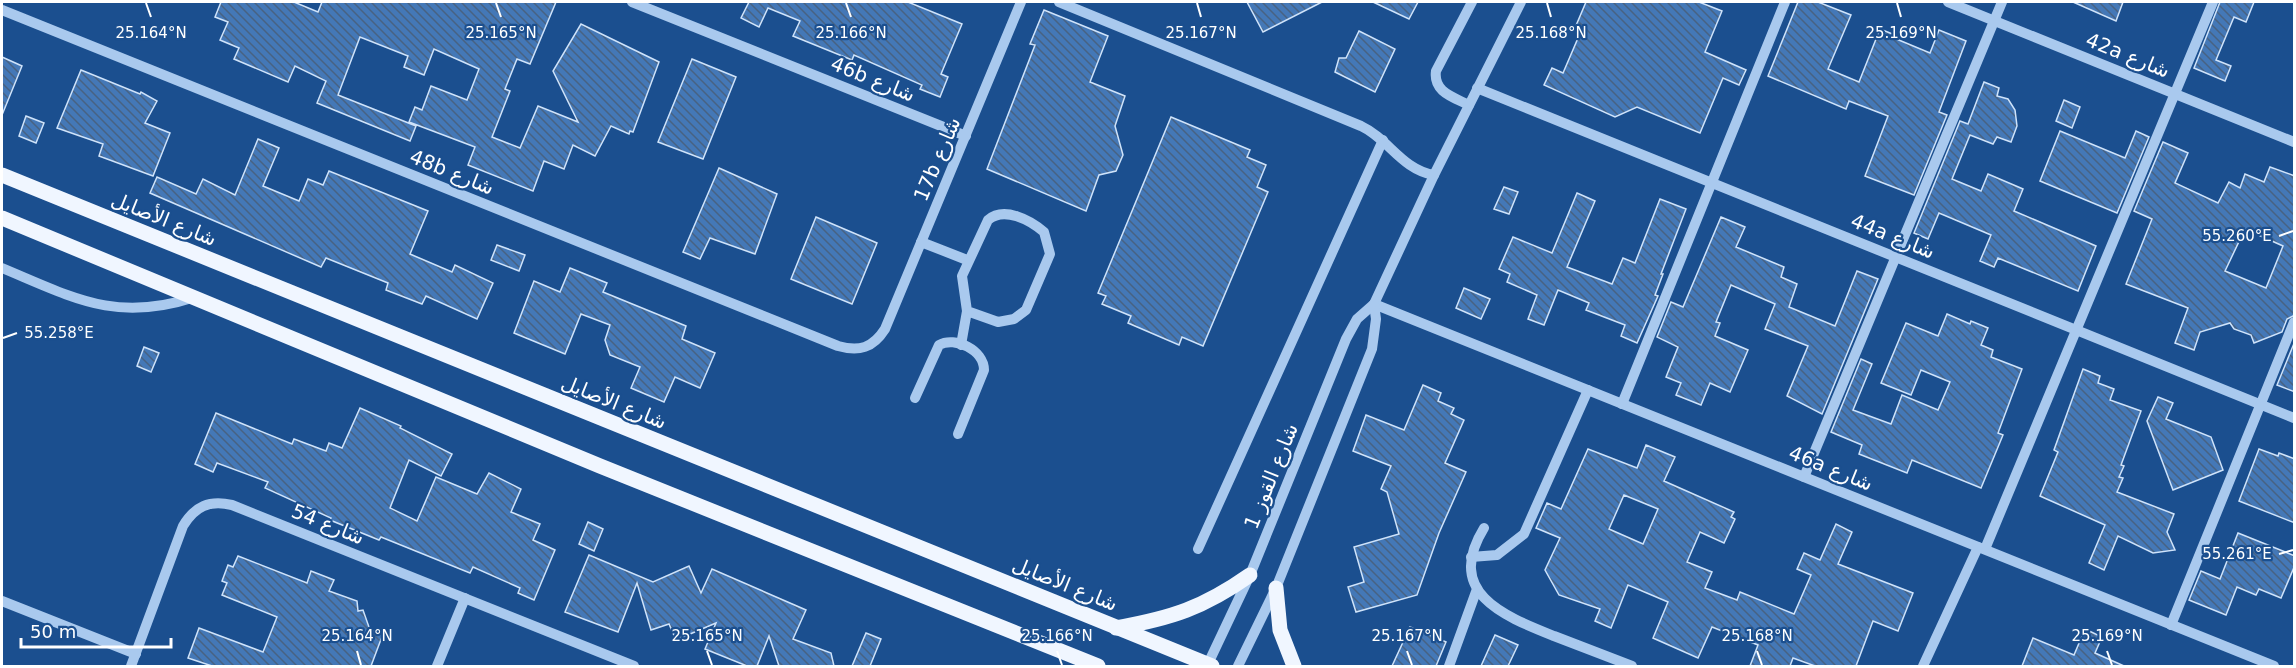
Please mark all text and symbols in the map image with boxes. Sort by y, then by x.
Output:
text: 25.164°N [115,24,187,42]
text: 25.165°N [465,24,537,42]
text: 25.166°N [815,24,887,42]
text: 25.167°N [1165,24,1237,42]
text: 25.168°N [1515,24,1587,42]
text: 25.169°N [1865,24,1937,42]
street label: 42a شارع [2082,27,2174,83]
street label: 46b شارع [827,51,919,107]
street label: 17b شارع [909,113,965,205]
street label: 48b شارع [406,144,498,200]
street label: شارع الأصايل [108,187,220,251]
street label: 44a شارع [1847,208,1939,264]
text: 55.260°E [2202,227,2272,245]
text: 55.258°E [24,324,94,342]
street label: شارع الأصايل [558,370,670,434]
street label: شارع القوز 1 [1239,420,1303,532]
street label: 46a شارع [1785,440,1877,496]
street label: شارع 54 [288,499,368,549]
text: 55.261°E [2202,545,2272,563]
street label: شارع الأصايل [1009,552,1121,616]
scale bar [21,611,171,649]
text: 50 m [30,621,76,642]
text: 25.164°N [321,627,393,645]
text: 25.165°N [671,627,743,645]
text: 25.166°N [1021,627,1093,645]
text: 25.167°N [1371,627,1443,645]
text: 25.168°N [1721,627,1793,645]
text: 25.169°N [2071,627,2143,645]

